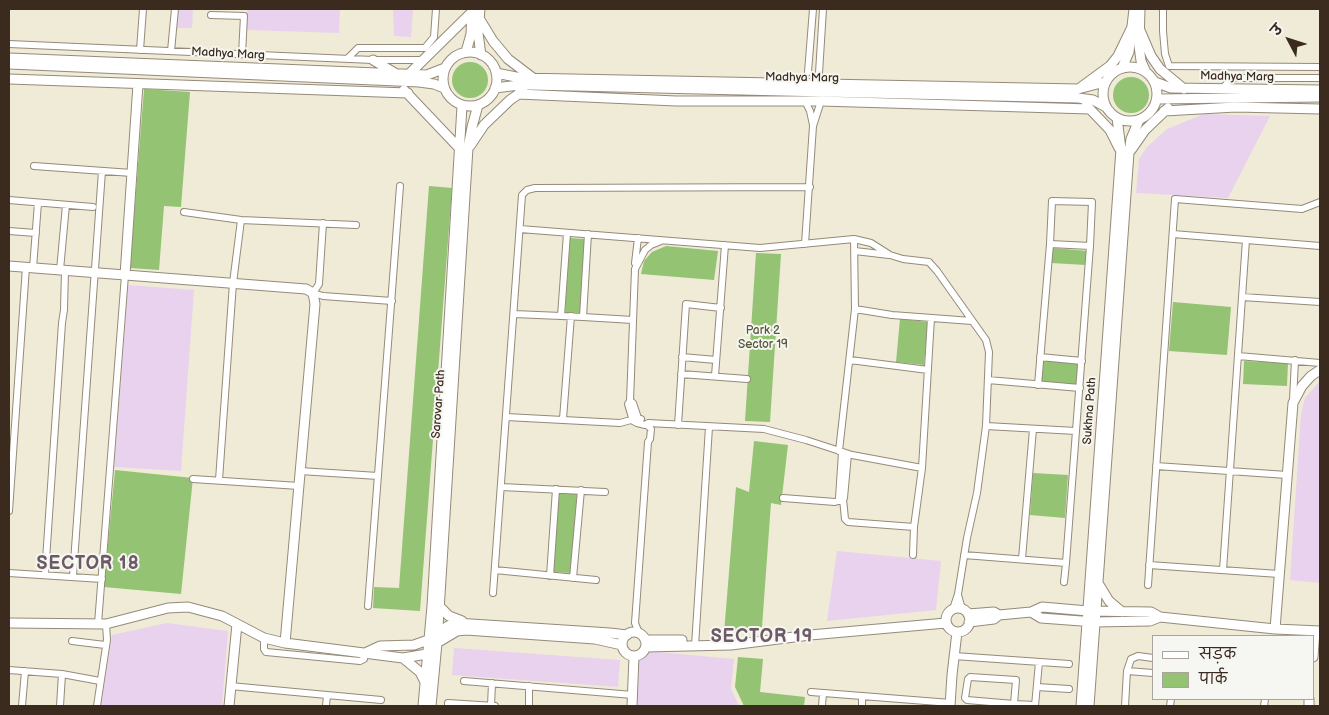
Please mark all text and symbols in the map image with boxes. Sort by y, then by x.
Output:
north arrow [1264,15,1314,65]
text: उ [1268,21,1287,39]
street label: Madhya Marg [191,45,265,63]
street label: Madhya Marg [1200,69,1274,85]
street label: Madhya Marg [765,70,839,86]
park label: Park 2 Sector 19 [738,324,788,352]
street label: Sarovar Path [429,369,449,439]
street label: Sukhna Path [1080,377,1100,445]
district label: SECTOR 18 [35,553,141,575]
district label: SECTOR 19 [710,626,814,648]
legend [1152,635,1314,700]
text: सड़क [1199,645,1236,664]
text: पार्क [1199,670,1227,689]

